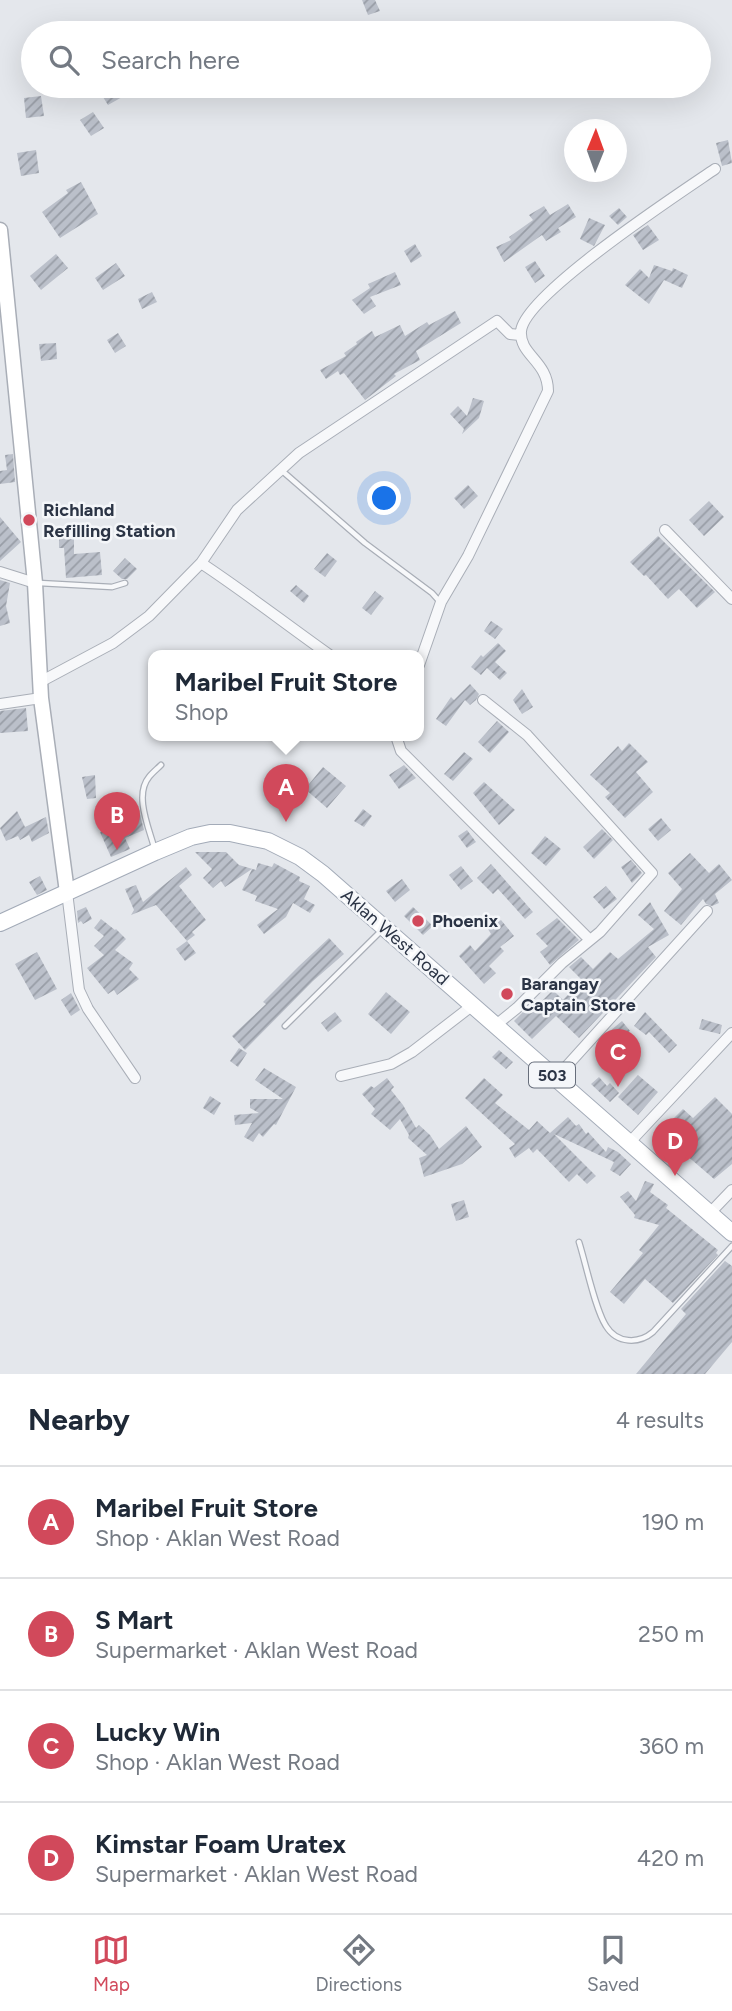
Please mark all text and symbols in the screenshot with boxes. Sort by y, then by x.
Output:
search box [21,21,711,98]
icon: search [45,41,83,79]
text: Search here [101,44,240,76]
north arrow [564,119,627,182]
your location [367,481,401,515]
place label: Richland Refilling Station [43,499,176,542]
marker: Richland Refilling Station [21,512,37,528]
popup [148,650,424,741]
text: Maribel Fruit Store [175,666,397,698]
text: Shop [175,698,228,726]
pin: A [263,764,309,822]
pin: B [94,792,140,850]
street label: Aklan West Road [336,884,454,990]
place label: Phoenix [432,910,498,932]
marker: Phoenix [410,913,426,929]
place label: Barangay Captain Store [521,973,636,1016]
marker: Barangay Captain Store [499,986,515,1002]
pin: C [595,1029,641,1087]
road number: 503 [529,1063,575,1088]
pin: D [652,1118,698,1176]
text: Nearby [28,1401,130,1438]
text: 4 results [616,1406,704,1434]
text: Maribel Fruit Store [95,1492,318,1524]
text: A [43,1508,59,1536]
text: 190 m [641,1508,704,1536]
text: Shop · Aklan West Road [95,1524,340,1552]
text: S Mart [95,1604,173,1636]
text: B [44,1620,58,1648]
text: 250 m [638,1620,704,1648]
text: Supermarket · Aklan West Road [95,1636,418,1664]
text: Lucky Win [95,1716,220,1748]
text: C [43,1732,59,1760]
text: 360 m [638,1732,704,1760]
text: Shop · Aklan West Road [95,1748,340,1776]
text: Kimstar Foam Uratex [95,1828,346,1860]
text: D [43,1844,59,1872]
text: 420 m [637,1844,704,1872]
text: Supermarket · Aklan West Road [95,1860,418,1888]
tab: Map [92,1931,130,1996]
tab: Directions [315,1931,402,1996]
tab: Saved [587,1931,639,1996]

